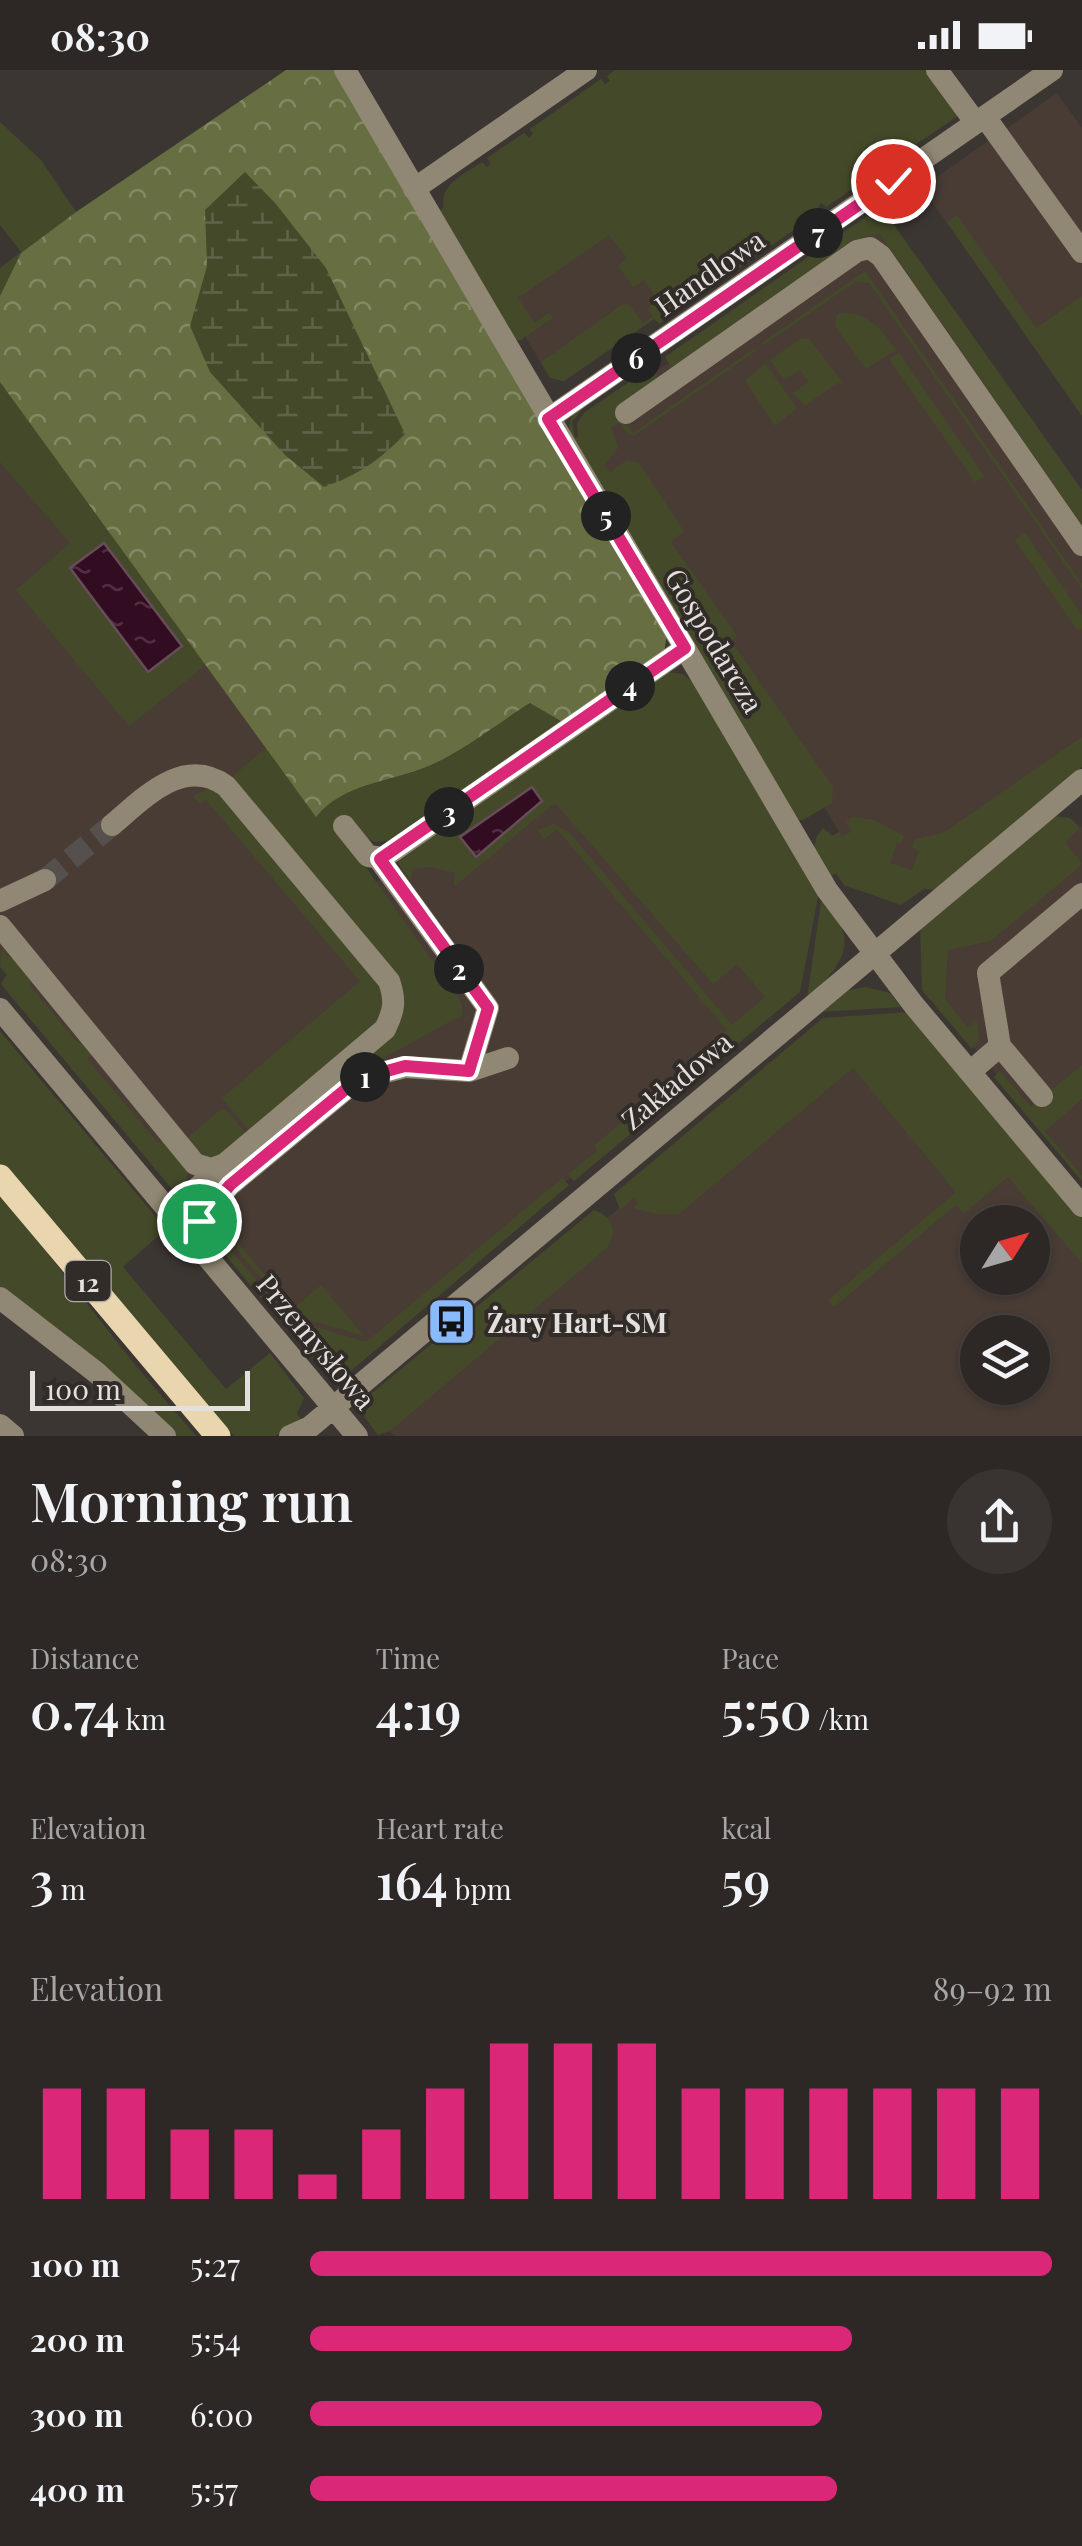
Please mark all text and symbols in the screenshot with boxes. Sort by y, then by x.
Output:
text: 08:30 [50,10,150,61]
pin [851,139,936,224]
icon: check [866,154,921,209]
pin: 7 [793,208,843,258]
text: 7 [812,214,824,251]
street label: Handlowa [647,221,771,323]
pin: 6 [611,333,661,383]
text: 6 [628,339,644,376]
pin: 5 [581,491,631,541]
text: 5 [600,497,612,534]
street label: Gospodarcza [657,561,773,719]
pin: 4 [605,661,655,711]
text: 4 [623,667,637,704]
pin: 3 [424,787,474,837]
text: 3 [442,793,456,830]
pin: 2 [434,944,484,994]
text: 2 [452,950,466,987]
street label: Zakładowa [613,1023,739,1137]
pin: 1 [340,1052,390,1102]
text: 1 [360,1058,370,1095]
pin [157,1179,242,1264]
icon: arrive [172,1194,227,1249]
north arrow [960,1205,1050,1295]
map controls [960,1205,1050,1405]
road number: 12 [66,1261,110,1301]
street label: Przemysłowa [250,1266,384,1416]
bus stop icon: Żary Hart-SM [426,1295,478,1347]
place label: Żary Hart-SM [487,1303,667,1340]
button: layers [960,1315,1050,1405]
scale bar [30,1366,250,1410]
text: 100 m [45,1370,121,1407]
text: Morning run [30,1462,353,1536]
button: share [947,1469,1052,1574]
text: 08:30 [30,1537,108,1580]
text: Distance [30,1639,139,1676]
text: Time [376,1639,440,1676]
text: Pace [721,1639,779,1676]
text: 0.74 [30,1676,119,1743]
text: 4:19 [376,1676,461,1743]
text: 5:50 [721,1676,811,1743]
text: km [119,1700,166,1737]
text: /km [811,1700,869,1737]
text: Elevation [30,1809,146,1846]
text: Heart rate [376,1809,504,1846]
text: kcal [721,1809,772,1846]
text: 3 [30,1846,54,1913]
text: 164 [376,1846,448,1913]
text: 59 [721,1846,770,1913]
text: m [54,1870,86,1907]
text: bpm [448,1870,512,1907]
text: Elevation [30,1966,163,2009]
text: 89–92 m [933,1966,1052,2009]
text: 100 m [30,2242,120,2285]
text: 5:27 [190,2242,240,2285]
text: 200 m [30,2317,124,2360]
text: 5:54 [190,2317,241,2360]
text: 300 m [30,2392,123,2435]
text: 6:00 [190,2392,253,2435]
text: 400 m [30,2467,125,2510]
text: 5:57 [190,2467,238,2510]

